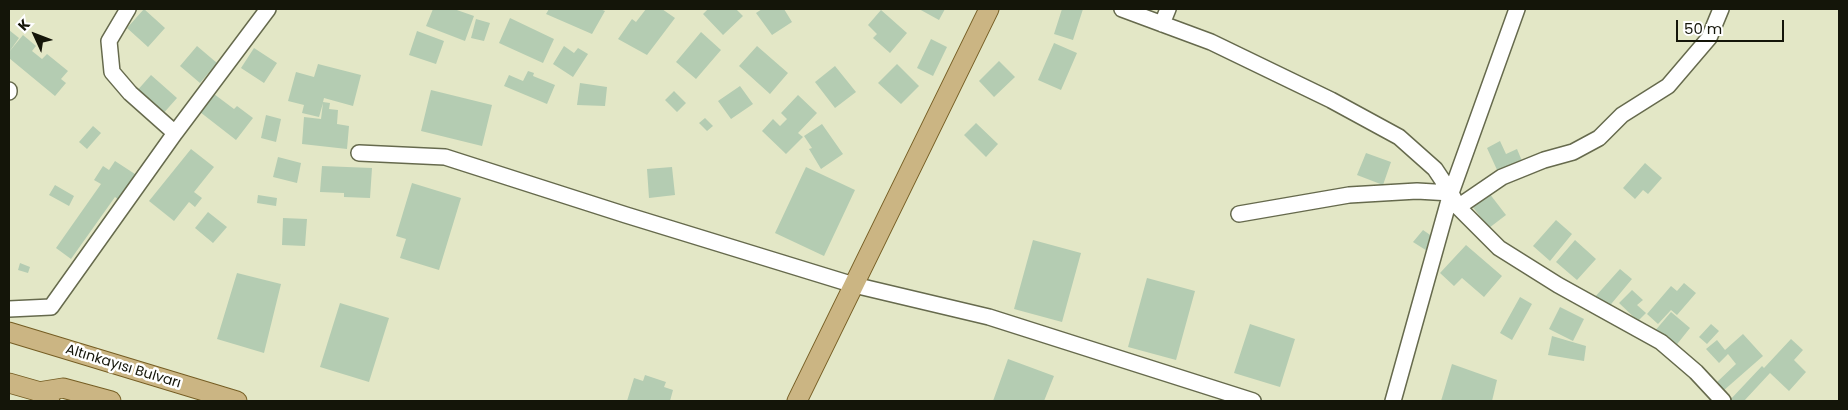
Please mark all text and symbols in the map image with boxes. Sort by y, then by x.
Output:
north arrow [10,10,60,60]
scale bar [1678,10,1786,42]
text: K [13,14,35,35]
text: 50 m [1684,18,1722,39]
street label: Altınkayısı Bulvarı [63,341,183,393]

